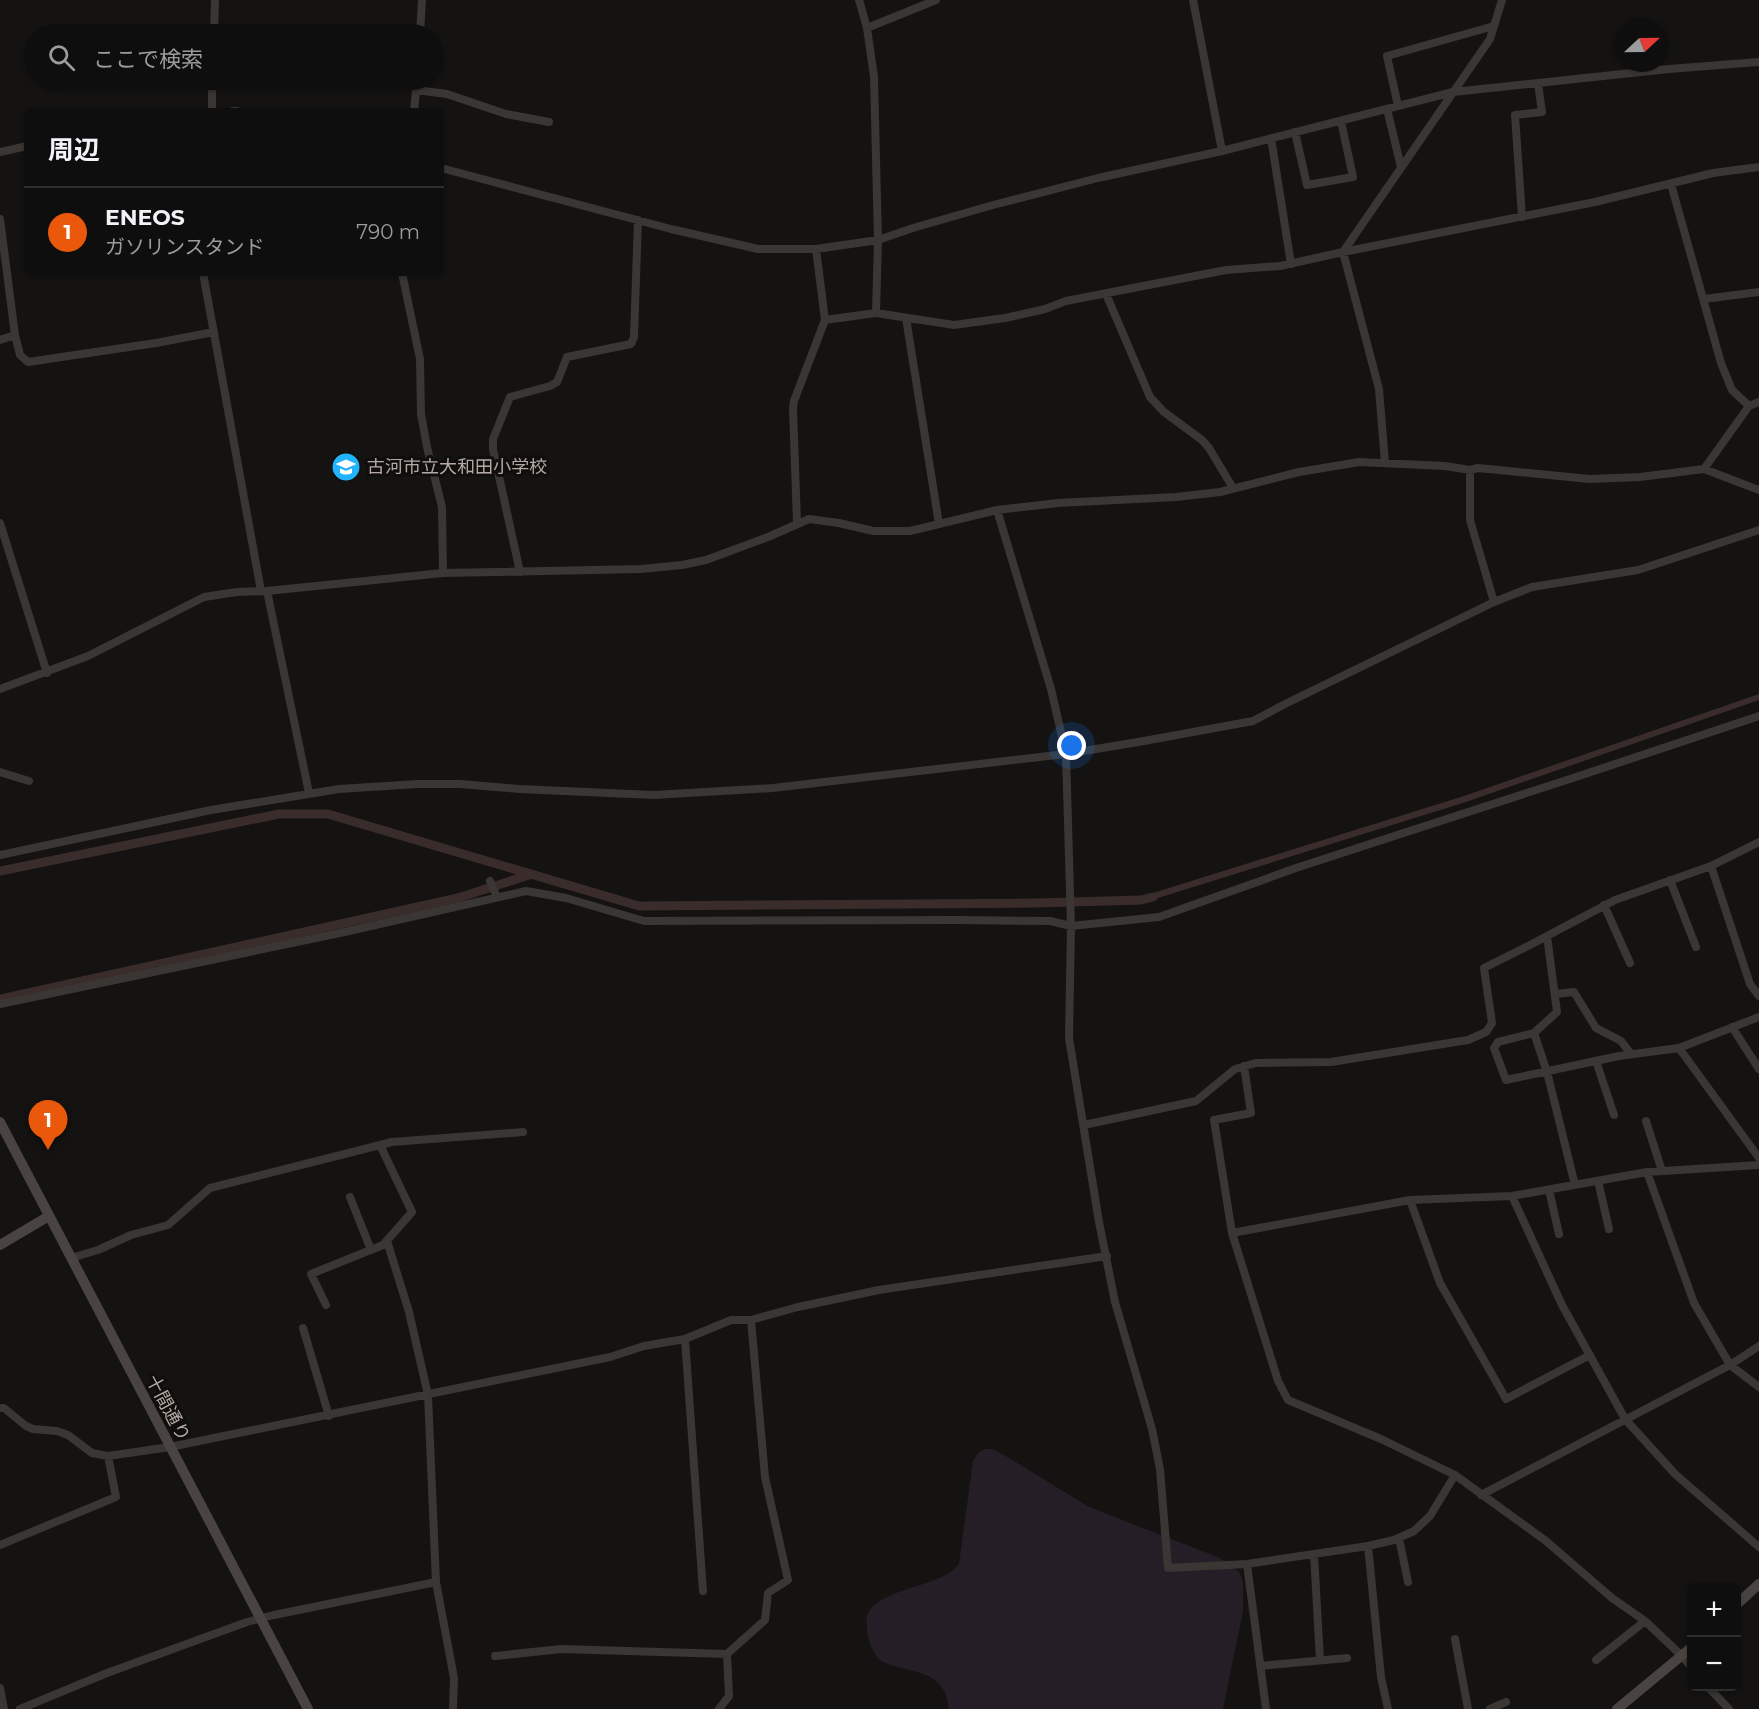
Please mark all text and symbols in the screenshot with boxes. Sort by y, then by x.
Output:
north arrow [1615,18,1669,72]
search box [24,24,444,90]
icon: search [45,41,78,74]
text: ここで検索 [93,46,203,73]
text: 周辺 [48,134,100,166]
text: ENEOS [105,204,185,231]
text: 1 [64,220,71,244]
text: 790 m [356,220,420,244]
text: ガソリンスタンド [105,235,265,259]
school or university icon: 古河市立大和田小学校 [330,451,362,483]
place label: 古河市立大和田小学校 [367,456,547,478]
your location [1057,731,1086,760]
pin: 1 [28,1100,68,1150]
street label: 十間通り [141,1371,195,1445]
map controls [1687,1583,1741,1691]
button: + [1687,1583,1741,1637]
button: − [1687,1637,1741,1691]

